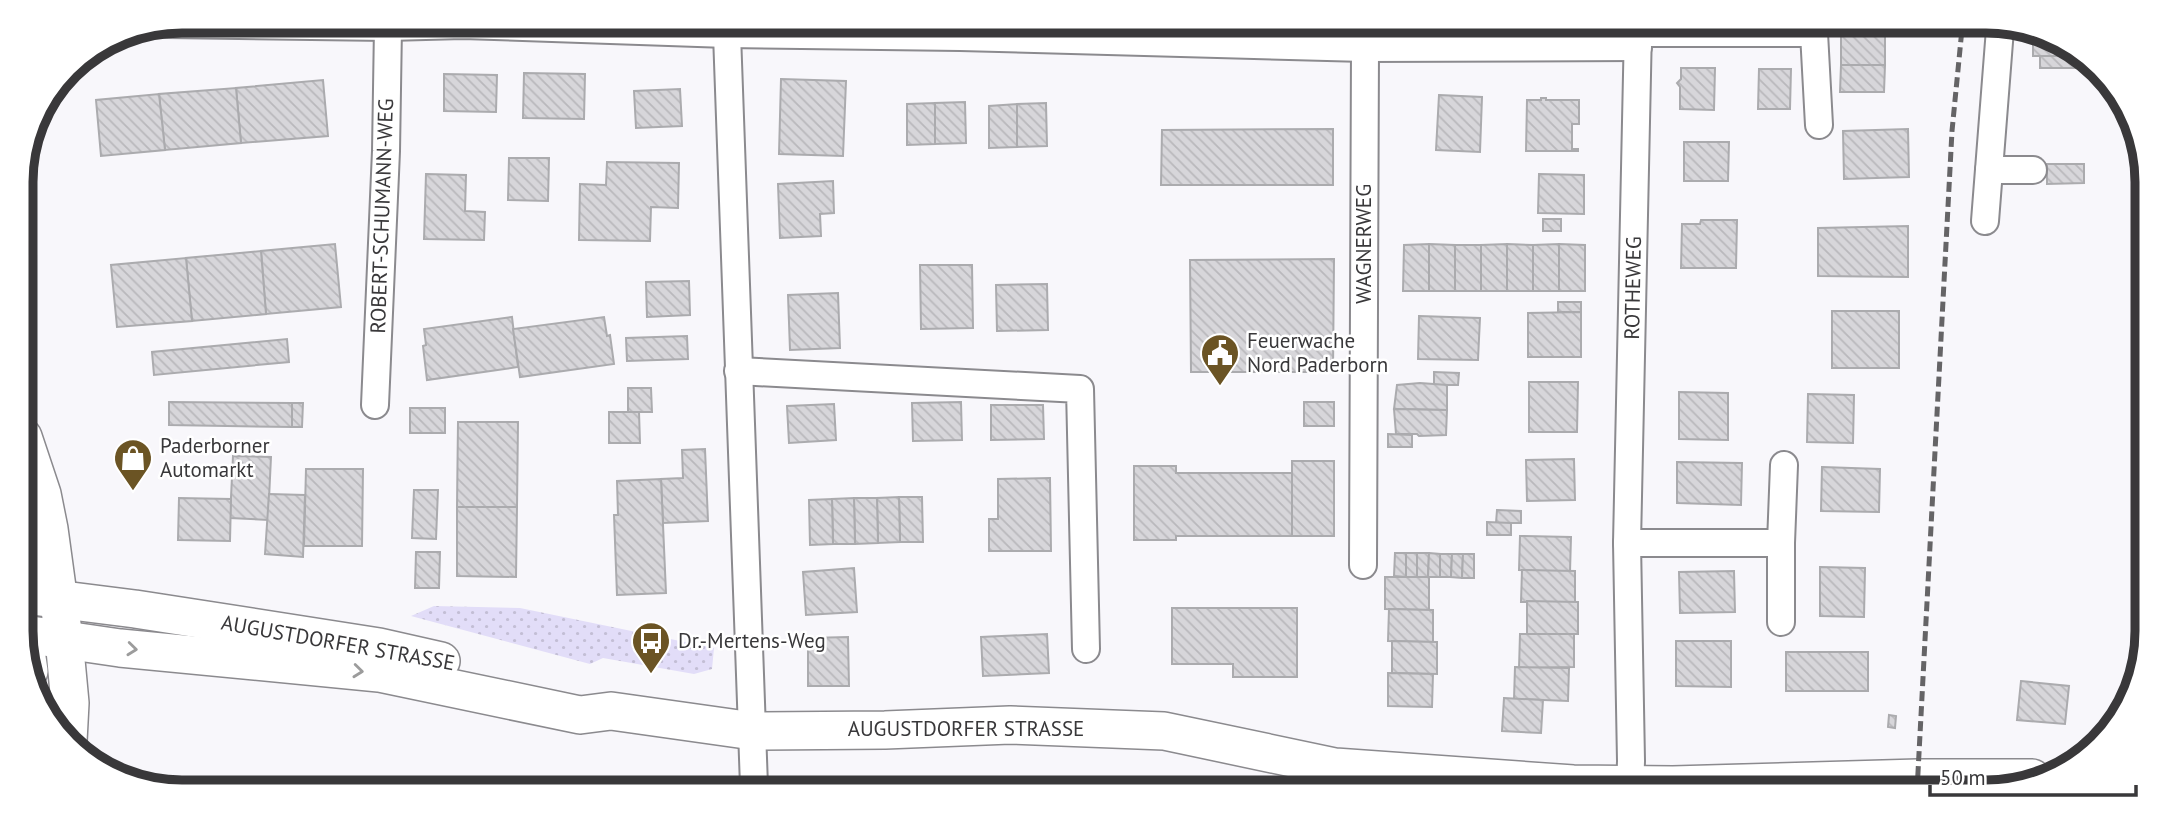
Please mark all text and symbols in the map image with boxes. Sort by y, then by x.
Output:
street label: ROBERT-SCHUMANN-WEG [364,98,399,334]
street label: WAGNERWEG [1350,184,1377,304]
street label: ROTHEWEG [1618,236,1647,340]
place label: Feuerwache Nord Paderborn [1247,327,1388,378]
public building icon: Feuerwache Nord Paderborn [1199,332,1241,387]
place label: Paderborner Automarkt [160,432,270,483]
shop icon: Paderborner Automarkt [112,437,154,492]
street label: AUGUSTDORFER STRASSE [219,609,457,676]
bus stop icon: Dr.-Mertens-Weg [630,620,672,675]
place label: Dr.-Mertens-Weg [678,627,826,654]
one-way arrow [126,641,137,656]
one-way arrow [353,663,364,678]
street label: AUGUSTDORFER STRASSE [848,715,1084,742]
scale bar [1930,754,2136,798]
text: 50 m [1940,764,1986,791]

